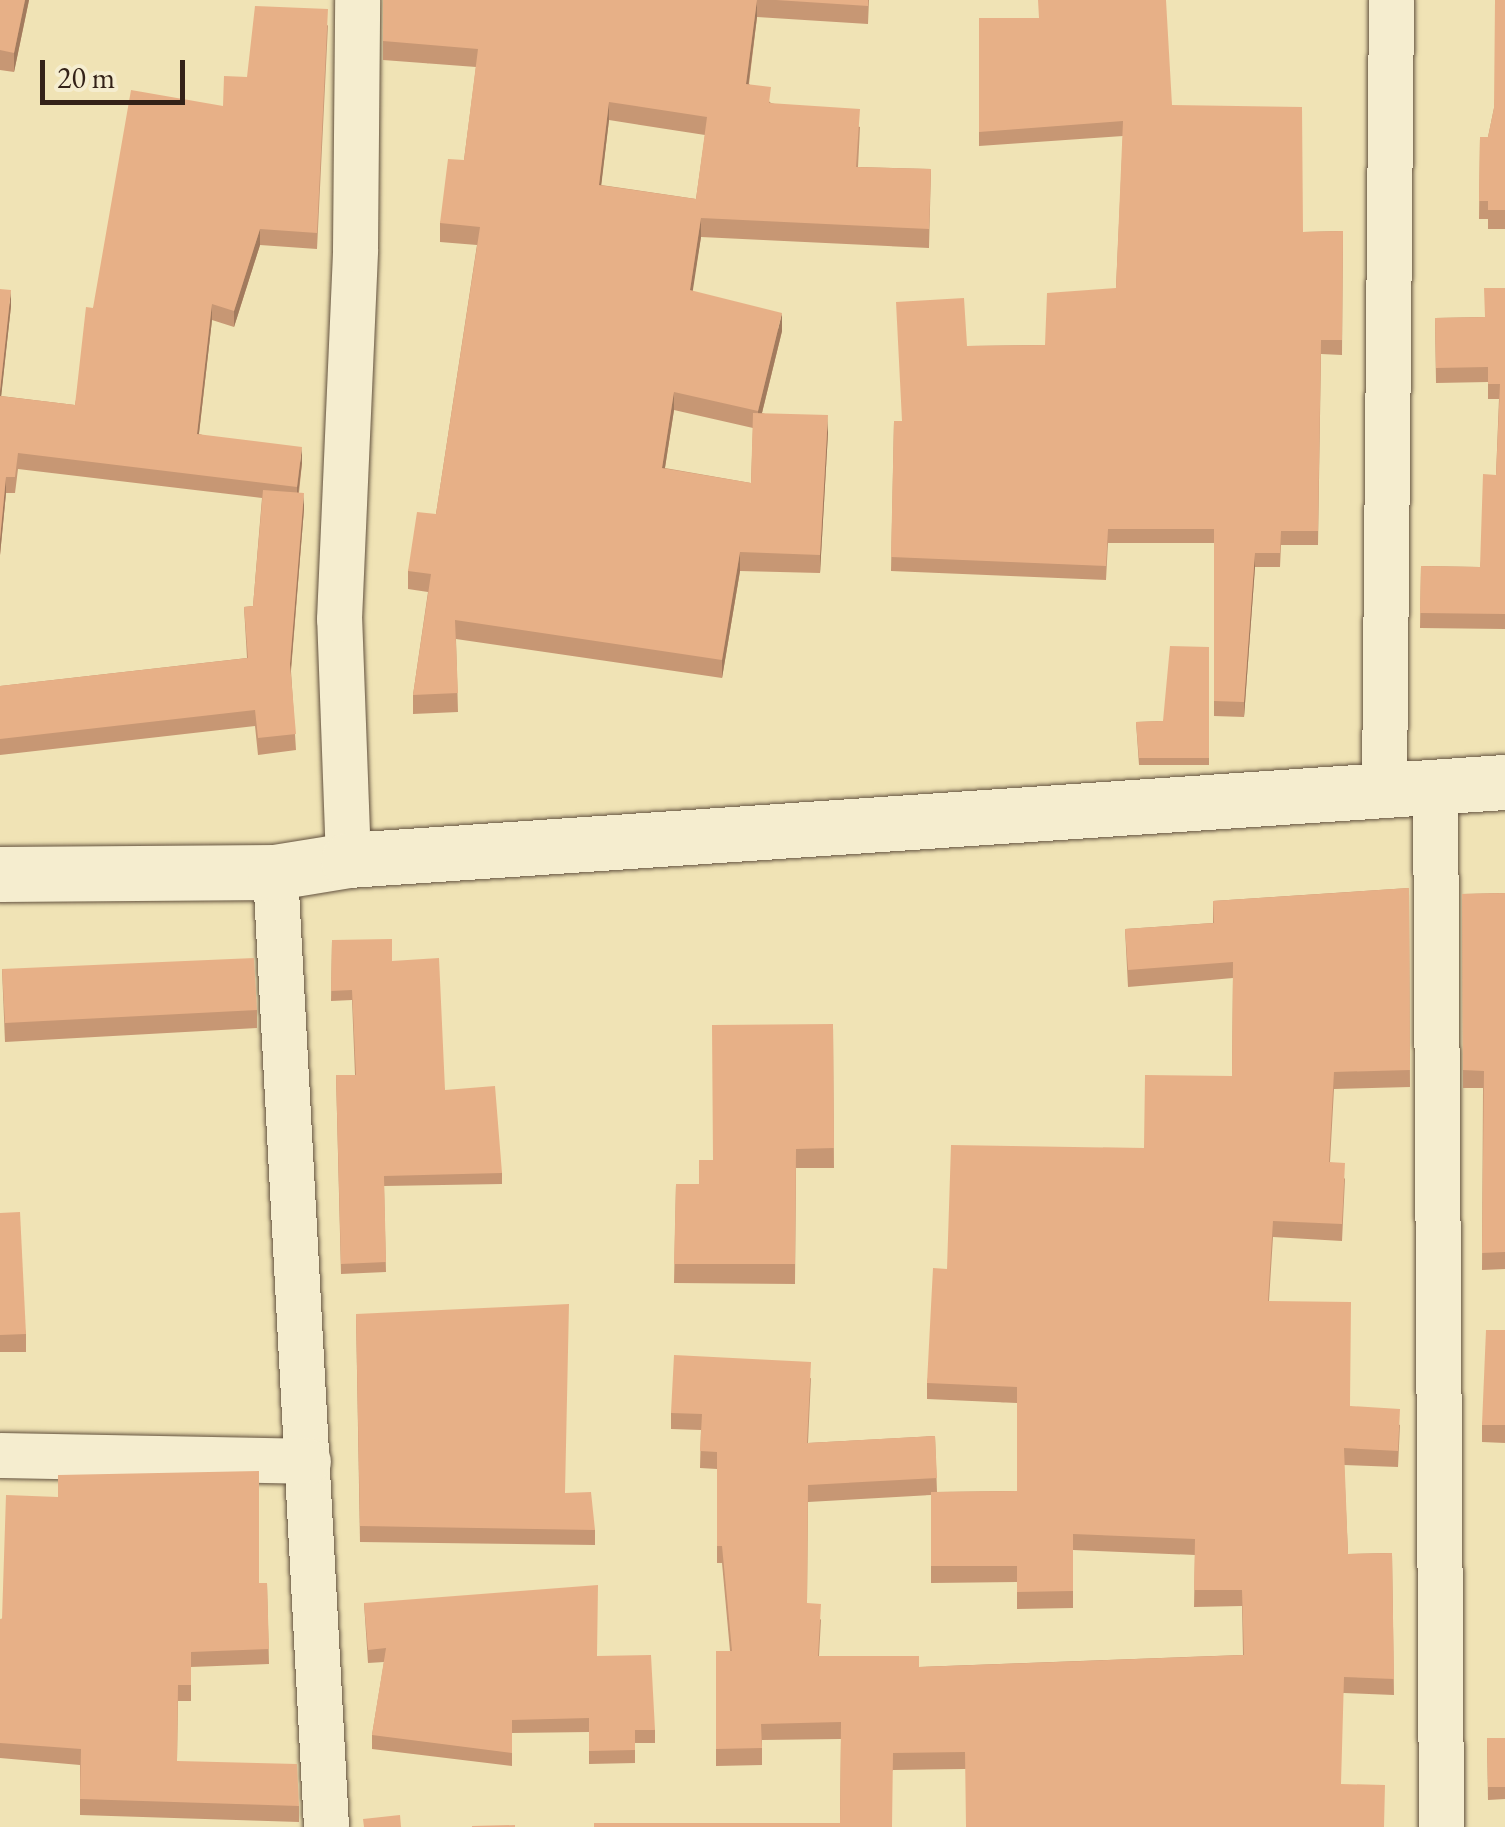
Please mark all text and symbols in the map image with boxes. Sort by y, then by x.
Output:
scale bar [45,40,190,102]
text: 20 m [57,58,115,97]

